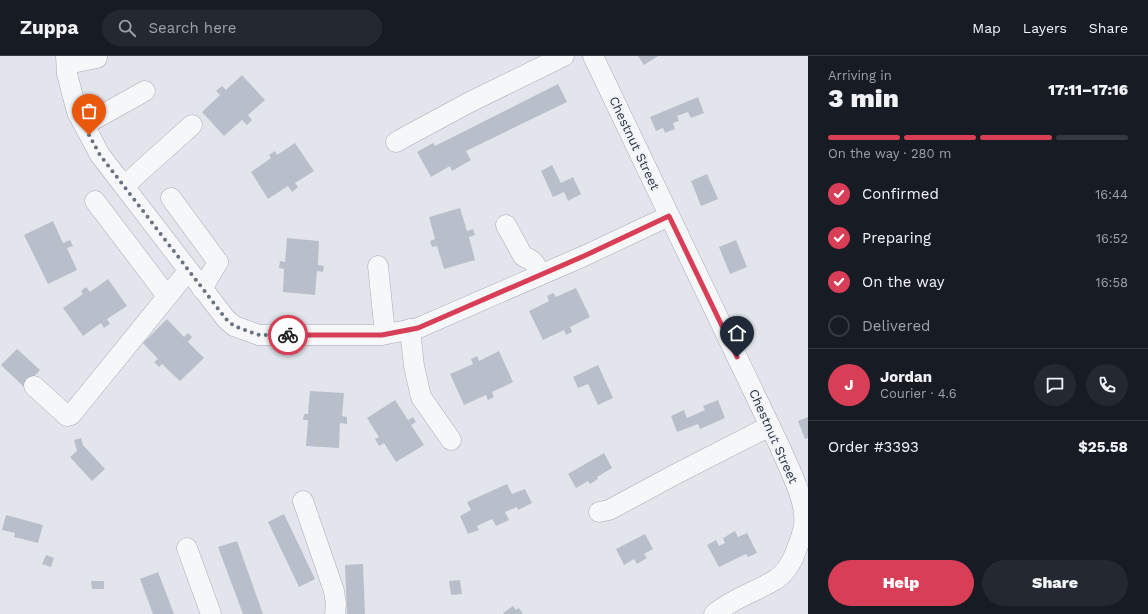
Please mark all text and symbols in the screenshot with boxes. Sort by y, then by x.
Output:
search box [102,10,382,46]
text: Zuppa [20,16,78,39]
icon: search [116,17,138,39]
text: Search here [148,19,236,37]
text: Map [972,20,1001,36]
text: Layers [1023,20,1067,36]
text: Share [1089,20,1128,36]
text: Arriving in [828,68,892,83]
text: 17:11–17:16 [1048,81,1128,99]
text: 3 min [828,83,899,113]
pin [72,94,106,135]
street label: Chestnut Street [606,94,663,193]
icon: bag [78,100,100,122]
text: On the way · 280 m [828,146,951,161]
icon: check [828,183,850,205]
text: Confirmed [862,185,939,203]
text: 16:44 [1095,187,1128,202]
icon: check [828,227,850,249]
text: Preparing [862,229,931,247]
text: 16:52 [1096,231,1128,246]
icon: check [828,271,850,293]
text: On the way [862,273,944,291]
text: 16:58 [1096,275,1128,290]
courier [268,315,308,355]
pin [720,316,754,357]
text: Delivered [862,317,930,335]
icon: home [726,322,748,344]
icon: bike [277,324,299,346]
button: chat [1034,364,1076,406]
button: phone [1086,364,1128,406]
text: Jordan [880,368,932,386]
text: J [844,376,854,394]
text: Courier · 4.6 [880,386,957,401]
street label: Chestnut Street [746,387,801,486]
text: Order #3393 [828,438,919,456]
text: $25.58 [1078,438,1128,456]
button: Help [828,560,974,606]
button: Share [982,560,1128,606]

